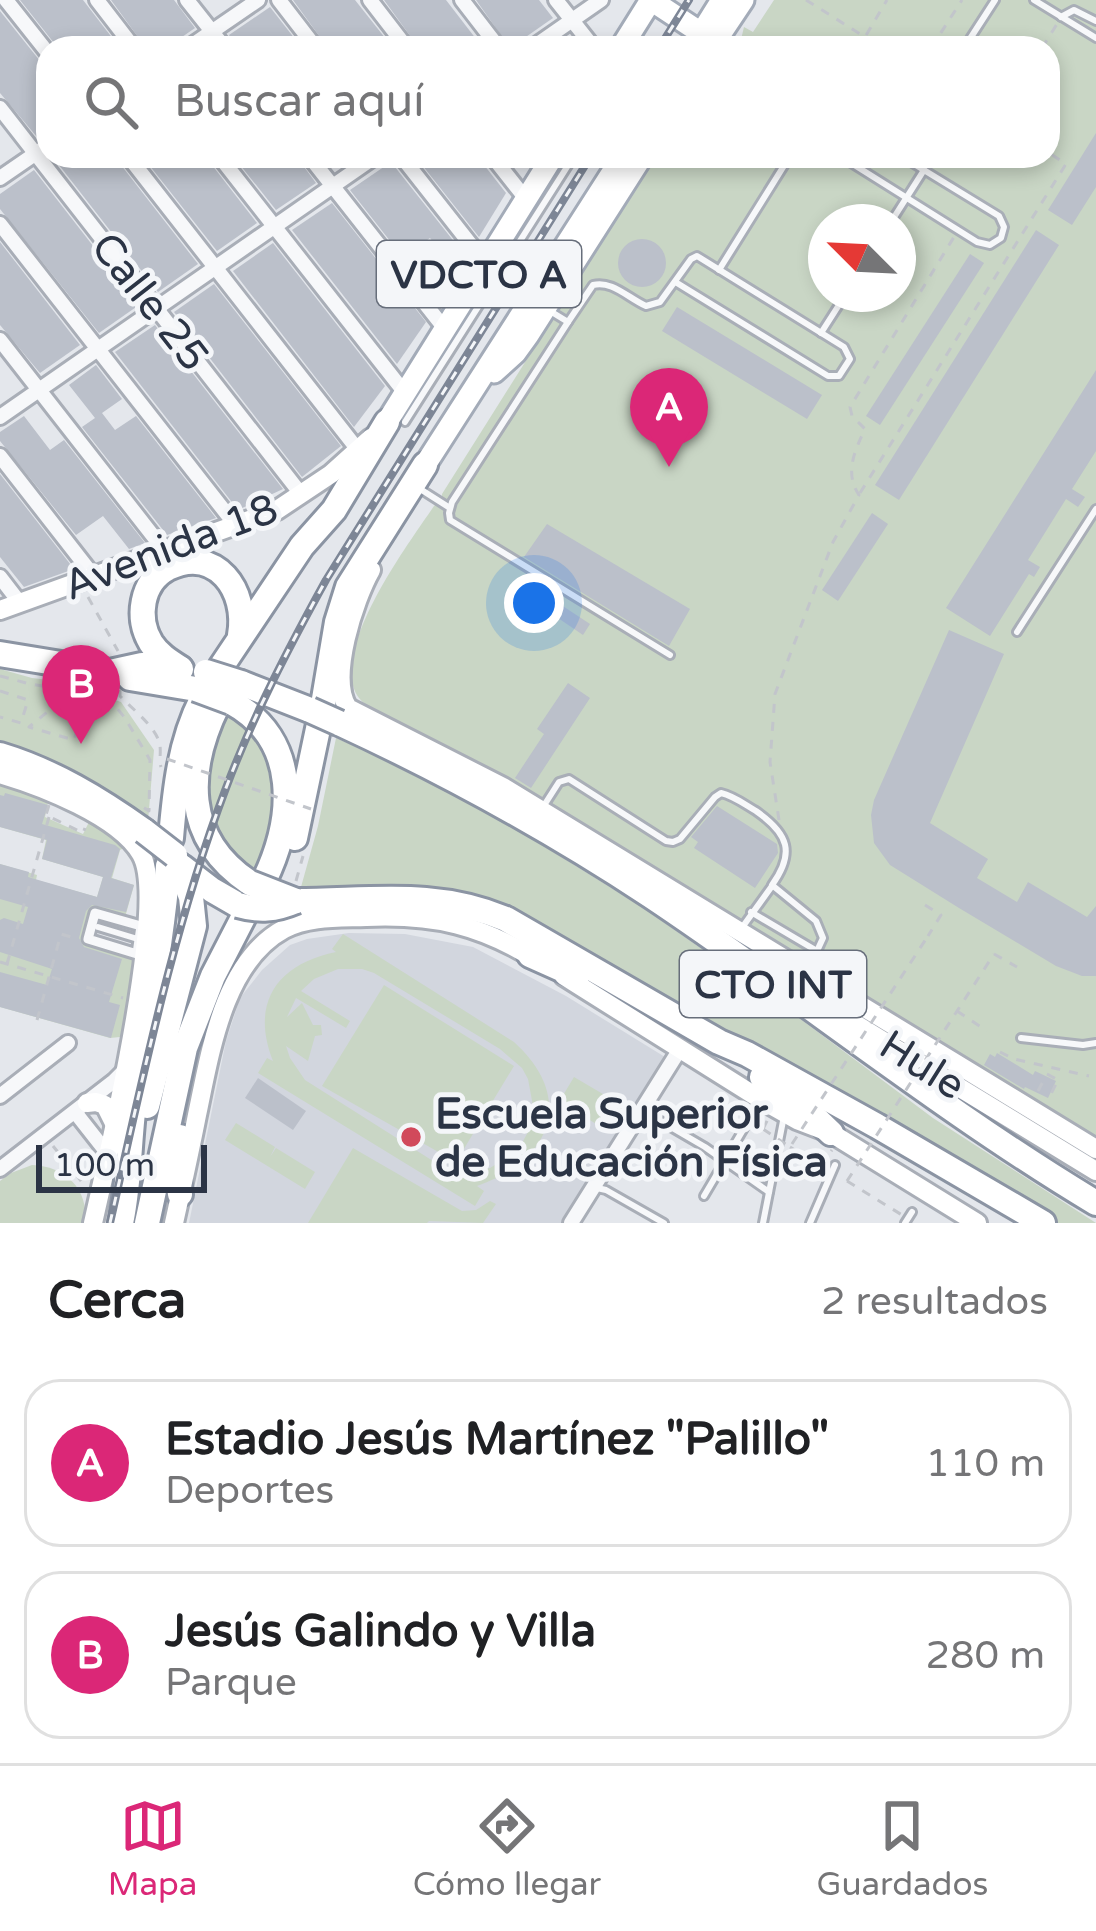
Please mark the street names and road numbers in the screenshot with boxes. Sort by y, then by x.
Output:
street label: Calle 25 [80,223,220,381]
road number: VDCTO A [377,241,581,307]
street label: Avenida 18 [56,483,285,612]
road number: CTO INT [680,951,866,1017]
street label: Hule [870,1020,974,1111]

